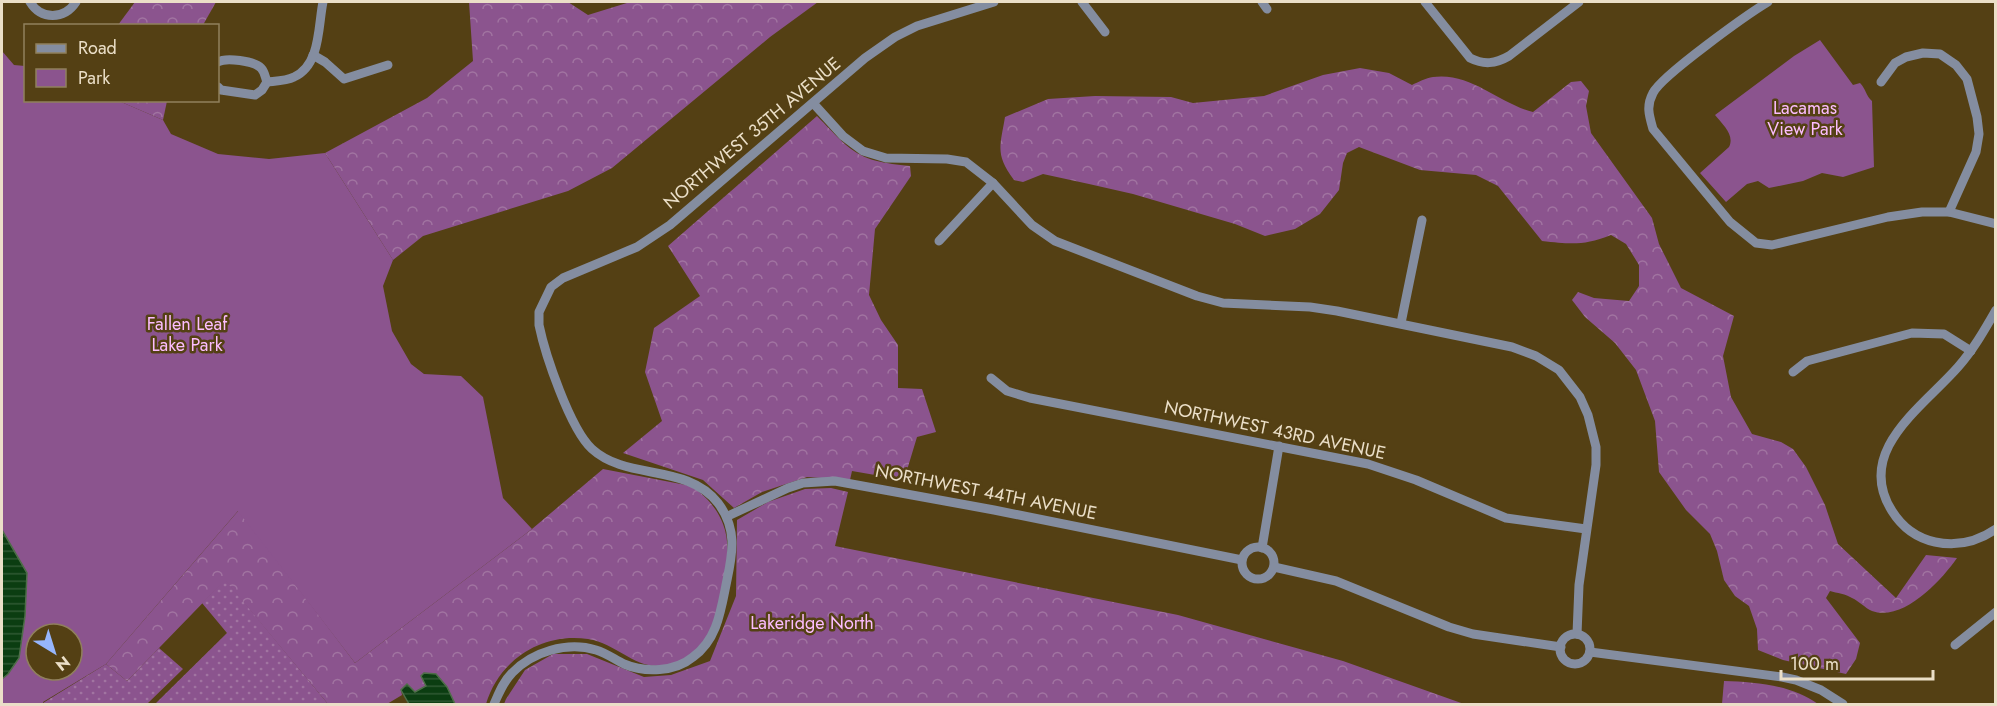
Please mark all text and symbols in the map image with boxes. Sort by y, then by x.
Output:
legend [24,24,219,102]
text: Road [78,35,117,61]
street label: NORTHWEST 35TH AVENUE [658,51,846,215]
text: Park [78,65,110,91]
park label: Lacamas View Park [1767,95,1843,142]
park label: Fallen Leaf Lake Park [147,311,228,358]
street label: NORTHWEST 43RD AVENUE [1162,394,1388,466]
street label: NORTHWEST 44TH AVENUE [873,458,1099,526]
park label: Lakeridge North [750,610,874,636]
north arrow [24,622,84,682]
scale bar [1781,643,1932,681]
text: N [51,650,75,676]
text: 100 m [1790,651,1839,677]

